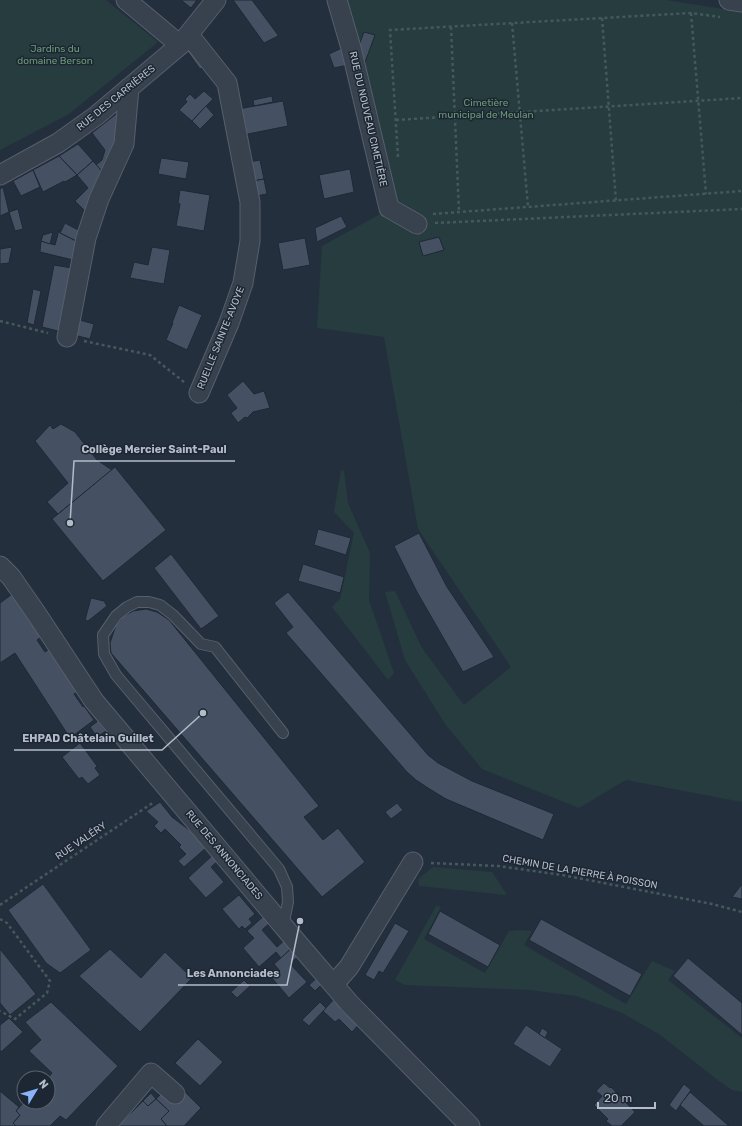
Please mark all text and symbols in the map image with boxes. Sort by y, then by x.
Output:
park label: Jardins du domaine Berson [17,43,93,67]
street label: RUE DU NOUVEAU CIMETIÈRE [347,50,389,188]
street label: RUE DES CARRIÈRES [74,63,158,133]
park label: Cimetière municipal de Meulan [438,97,534,121]
street label: RUELLE SAINTE-AVOYE [195,285,247,391]
callout: Collège Mercier Saint-Paul [74,438,235,461]
text: Collège Mercier Saint-Paul [81,443,227,456]
callout: EHPAD Châtelain Guillet [14,727,162,750]
text: EHPAD Châtelain Guillet [22,732,154,745]
street label: RUE DES ANNONCIADES [183,808,265,902]
street label: RUE VALÉRY [53,819,109,862]
street label: CHEMIN DE LA PIERRE À POISSON [501,852,659,892]
callout: Les Annonciades [178,962,287,985]
text: Les Annonciades [187,967,279,980]
north arrow [16,1070,56,1110]
text: N [36,1077,51,1091]
scale bar [598,1084,655,1110]
text: 20 m [604,1091,632,1105]

